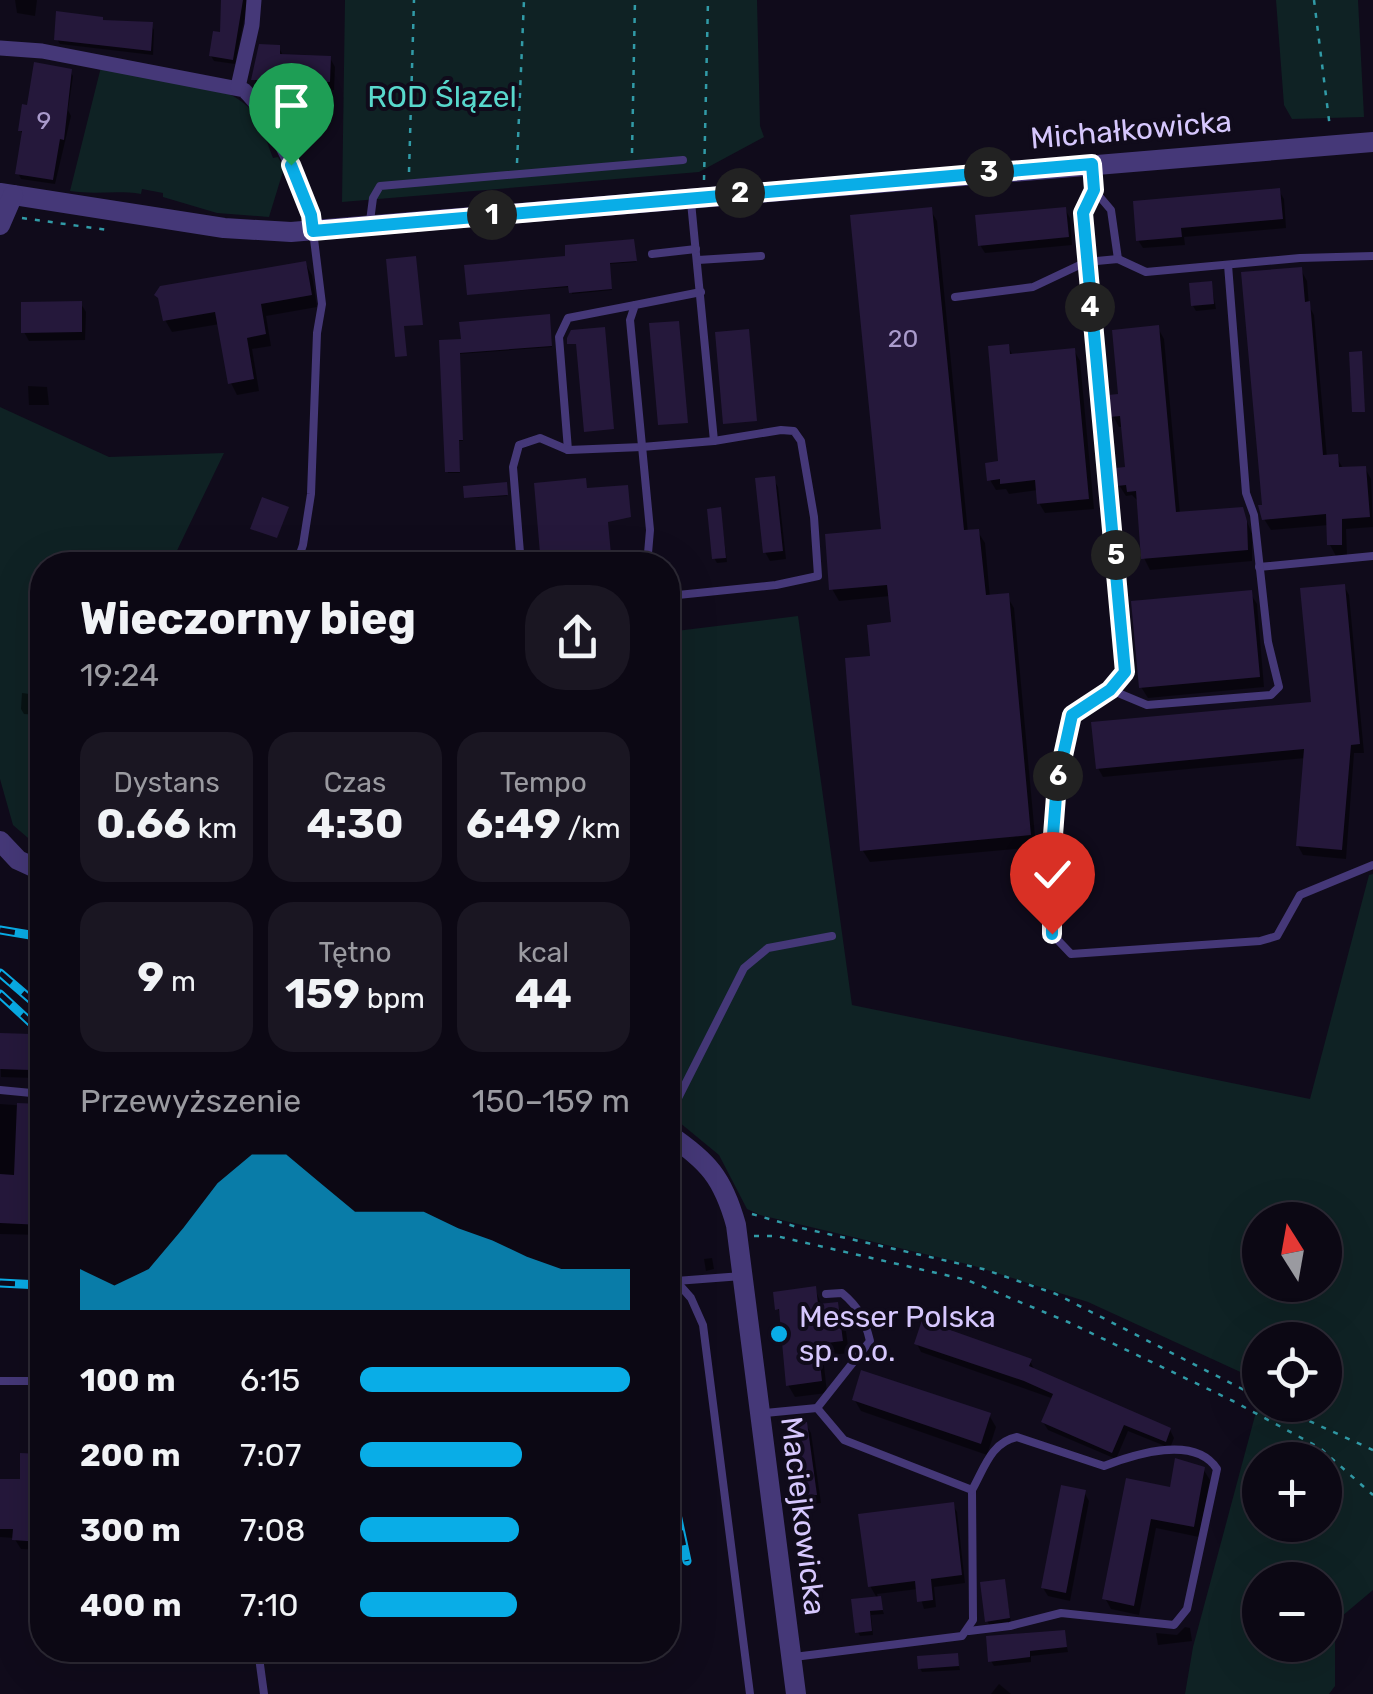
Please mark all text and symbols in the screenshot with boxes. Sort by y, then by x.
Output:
pin [249,63,334,166]
icon: arrive [264,78,319,133]
park label: ROD Ślązel [367,79,517,115]
street label: Michałkowicka [1029,103,1233,157]
house number: 9 [37,106,51,135]
pin: 3 [964,147,1014,197]
text: 3 [980,155,998,188]
pin: 2 [715,168,765,218]
text: 2 [731,176,749,209]
pin: 1 [467,190,517,240]
text: 1 [485,198,499,231]
pin: 4 [1065,282,1115,332]
text: 4 [1080,290,1100,323]
house number: 20 [888,324,918,353]
pin: 5 [1091,530,1141,580]
text: 5 [1107,538,1125,571]
button: share [525,585,630,690]
text: Wieczorny bieg [80,592,416,645]
text: 19:24 [80,656,159,694]
pin: 6 [1033,751,1083,801]
text: 6 [1049,759,1067,792]
text: Dystans [114,766,220,799]
text: Czas [324,766,386,799]
text: Tempo [500,766,587,799]
text: 0.66 [96,799,191,849]
text: 4:30 [306,799,404,849]
text: 6:49 [466,799,561,849]
text: km [191,812,237,845]
text: /km [561,812,621,845]
pin [1010,832,1095,935]
icon: check [1025,847,1080,902]
text: Tętno [318,936,392,969]
text: kcal [518,936,569,969]
text: 9 [137,952,164,1002]
text: m [164,965,196,998]
text: 159 [285,969,360,1019]
text: 44 [515,969,572,1019]
text: bpm [360,982,425,1015]
text: Przewyższenie [80,1082,301,1120]
text: 150–159 m [472,1082,630,1120]
north arrow [1242,1202,1342,1302]
map controls [1242,1202,1342,1662]
place label: Messer Polska sp. o.o. [799,1299,996,1369]
button: locate [1242,1322,1342,1422]
marker: Messer Polska sp. o.o. [768,1323,790,1345]
text: 100 m [80,1361,176,1399]
text: 6:15 [240,1361,300,1399]
street label: Maciejkowicka [773,1415,833,1617]
text: 200 m [80,1436,180,1474]
text: 7:07 [240,1436,301,1474]
button: + [1242,1442,1342,1542]
text: 300 m [80,1511,181,1549]
text: 7:08 [240,1511,305,1549]
button: − [1242,1562,1342,1662]
text: 400 m [80,1586,182,1624]
text: 7:10 [240,1586,299,1624]

